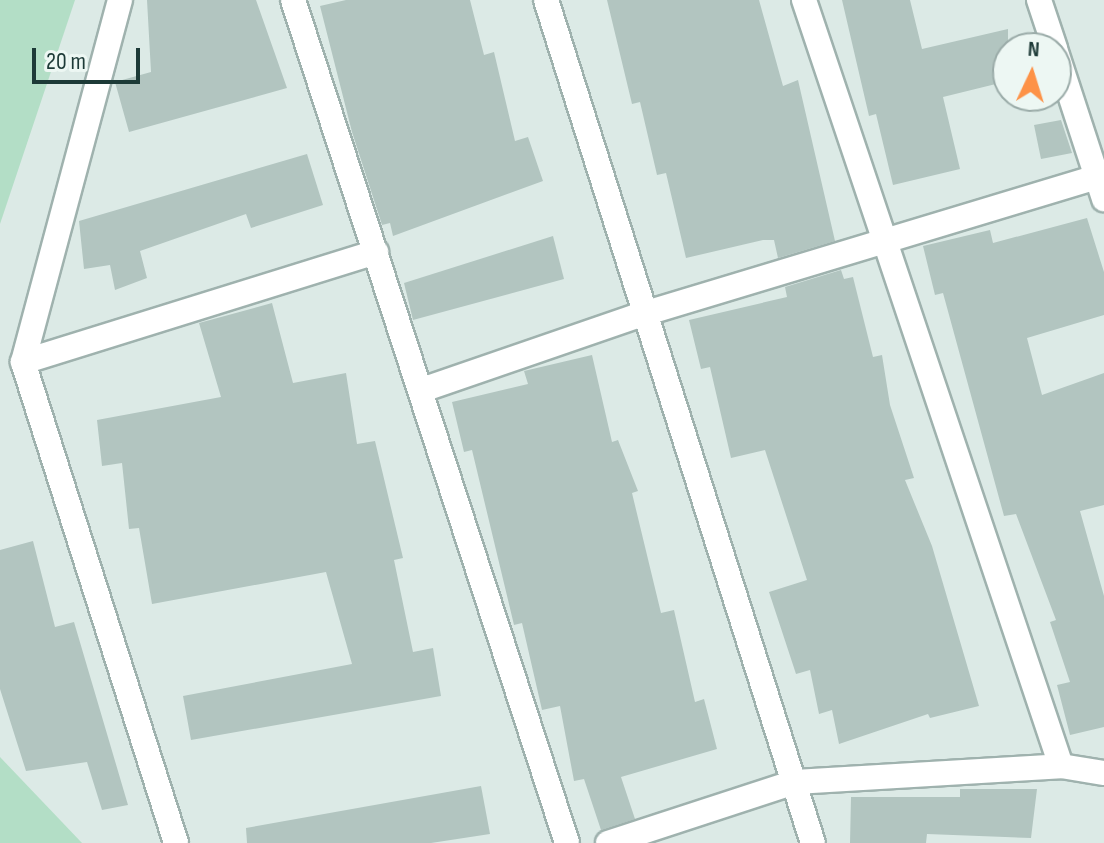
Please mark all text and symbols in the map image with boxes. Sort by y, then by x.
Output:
scale bar [36,32,144,82]
north arrow [992,32,1072,112]
text: N [1027,36,1040,63]
text: 20 m [46,47,86,76]

